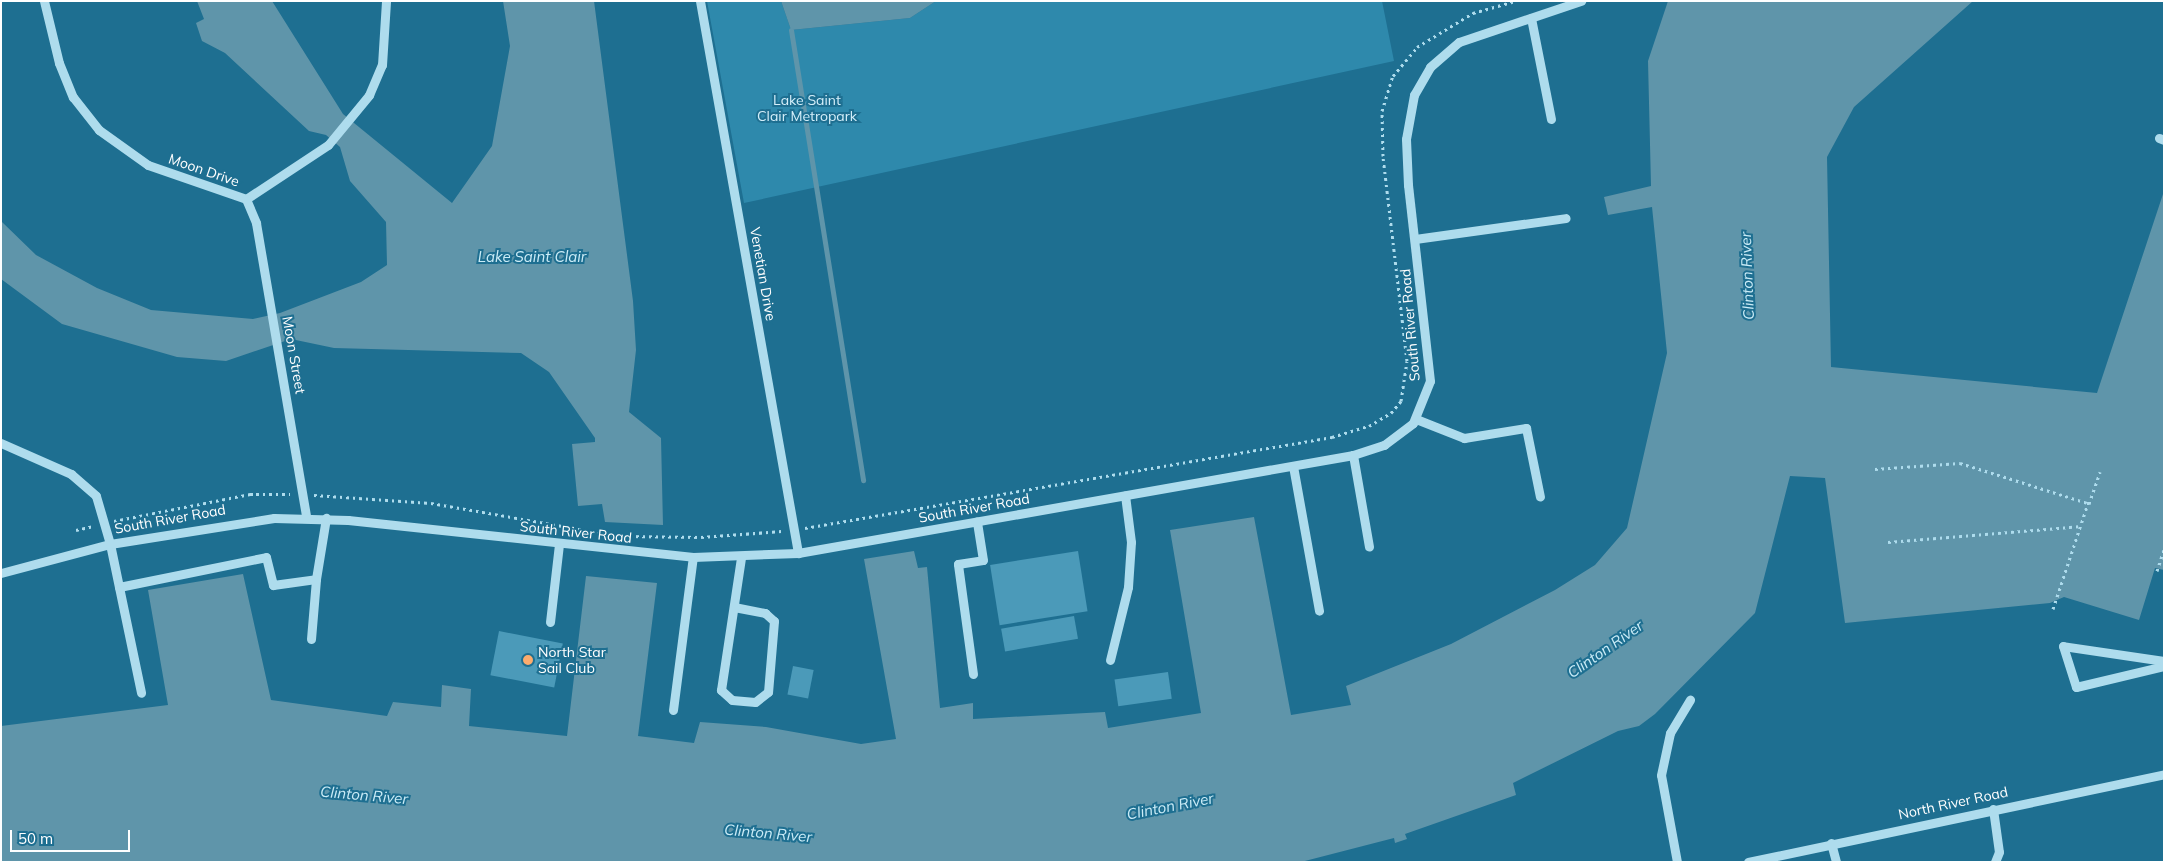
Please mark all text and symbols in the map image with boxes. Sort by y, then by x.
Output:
park label: Lake Saint Clair Metropark [757,92,857,124]
street label: Moon Drive [166,150,242,190]
street label: Venetian Drive [747,226,779,322]
water label: Clinton River [1736,232,1758,320]
water label: Lake Saint Clair [478,248,586,266]
street label: South River Road [1397,268,1423,382]
street label: Moon Street [279,315,309,395]
street label: South River Road [917,490,1031,526]
street label: South River Road [113,501,227,537]
street label: South River Road [519,518,633,546]
water label: Clinton River [1564,616,1646,682]
place label: North Star Sail Club [538,644,606,676]
marker: North Star Sail Club [522,654,534,666]
water label: Clinton River [319,782,409,808]
street label: North River Road [1897,783,2009,823]
water label: Clinton River [1125,789,1215,823]
scale bar [12,820,132,852]
water label: Clinton River [723,820,813,846]
text: 50 m [18,829,53,848]

